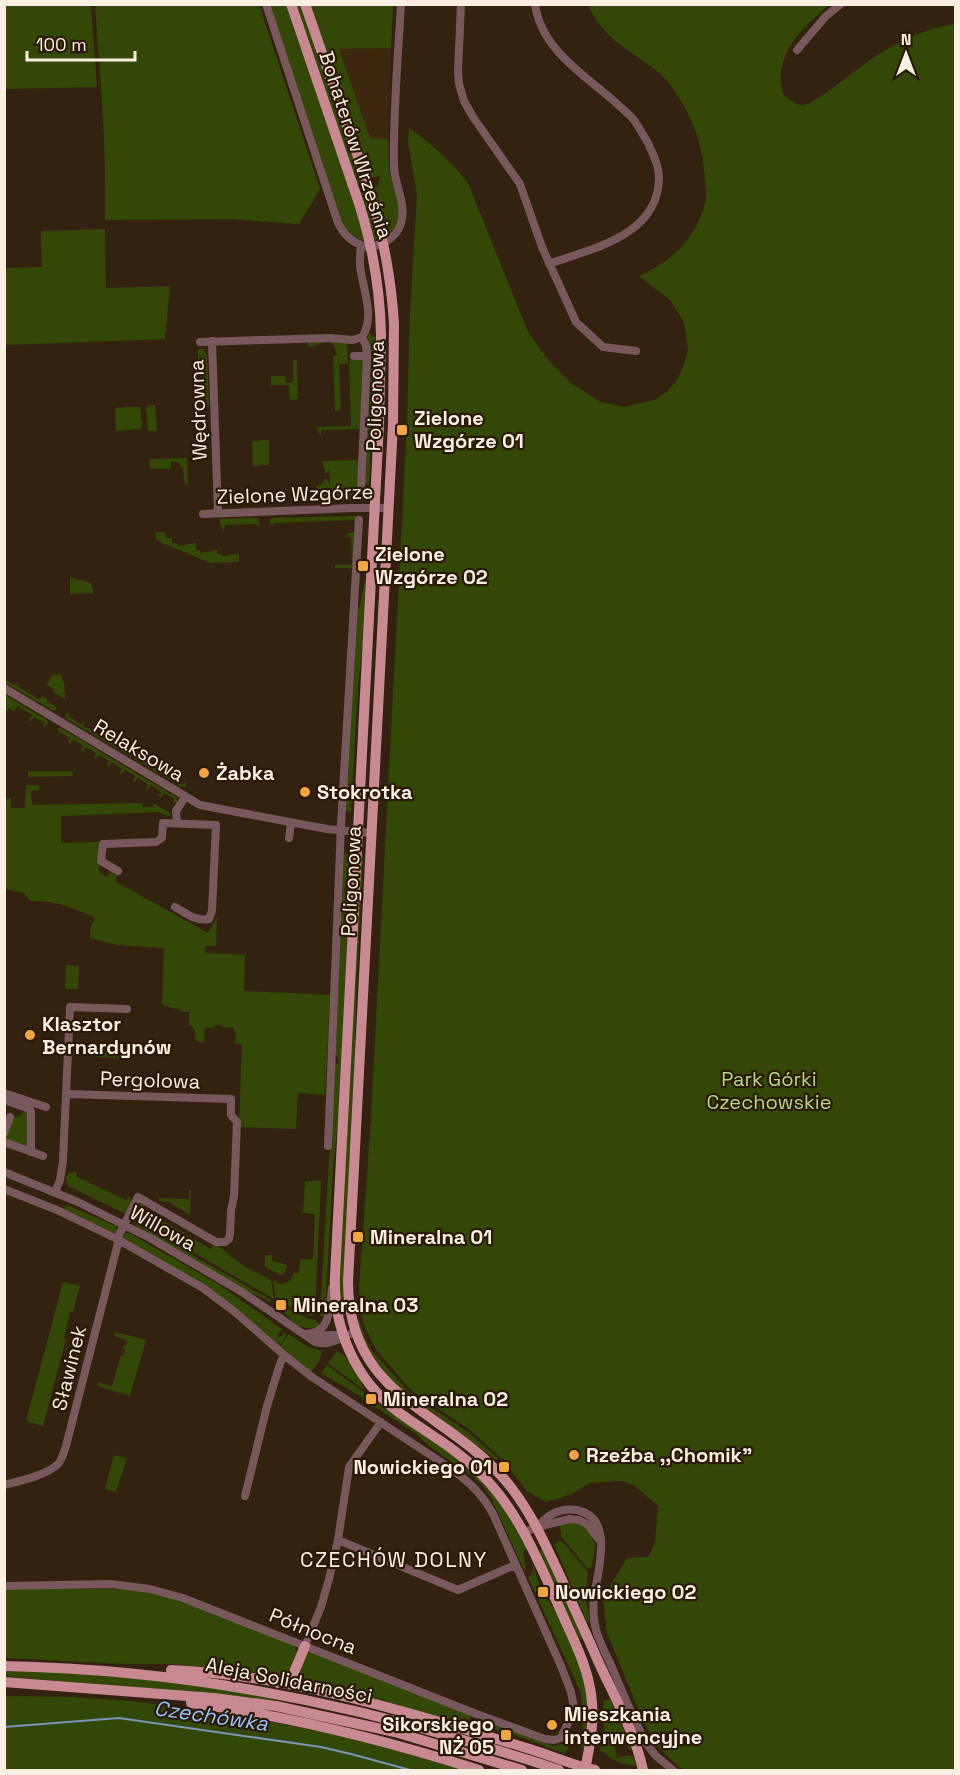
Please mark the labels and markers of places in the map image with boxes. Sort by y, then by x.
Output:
place label: Zielone Wzgórze 01 [414,405,524,454]
marker: Zielone Wzgórze 01 [395,423,409,437]
place label: Zielone Wzgórze 02 [375,541,488,590]
marker: Zielone Wzgórze 02 [356,559,370,573]
place label: Żabka [216,760,275,786]
marker: Żabka [197,766,211,780]
place label: Stokrotka [317,779,413,805]
marker: Stokrotka [298,785,312,799]
place label: Klasztor Bernardynów [42,1011,171,1060]
marker: Klasztor Bernardynów [23,1028,37,1042]
place label: Mineralna 01 [370,1224,492,1250]
marker: Mineralna 01 [351,1230,365,1244]
place label: Mineralna 03 [293,1292,418,1318]
marker: Mineralna 03 [274,1298,288,1312]
place label: Mineralna 02 [383,1386,508,1412]
marker: Mineralna 02 [364,1392,378,1406]
place label: Rzeźba ,,Chomik" [586,1442,752,1468]
marker: Rzeźba ,,Chomik" [567,1448,581,1462]
place label: Nowickiego 01 [353,1454,492,1480]
marker: Nowickiego 01 [497,1460,511,1474]
place label: Nowickiego 02 [555,1579,696,1605]
marker: Nowickiego 02 [536,1585,550,1599]
place label: Mieszkania interwencyjne [564,1701,702,1750]
place label: Sikorskiego NŻ 05 [382,1711,494,1760]
marker: Mieszkania interwencyjne [545,1718,559,1732]
marker: Sikorskiego NŻ 05 [499,1728,513,1742]

